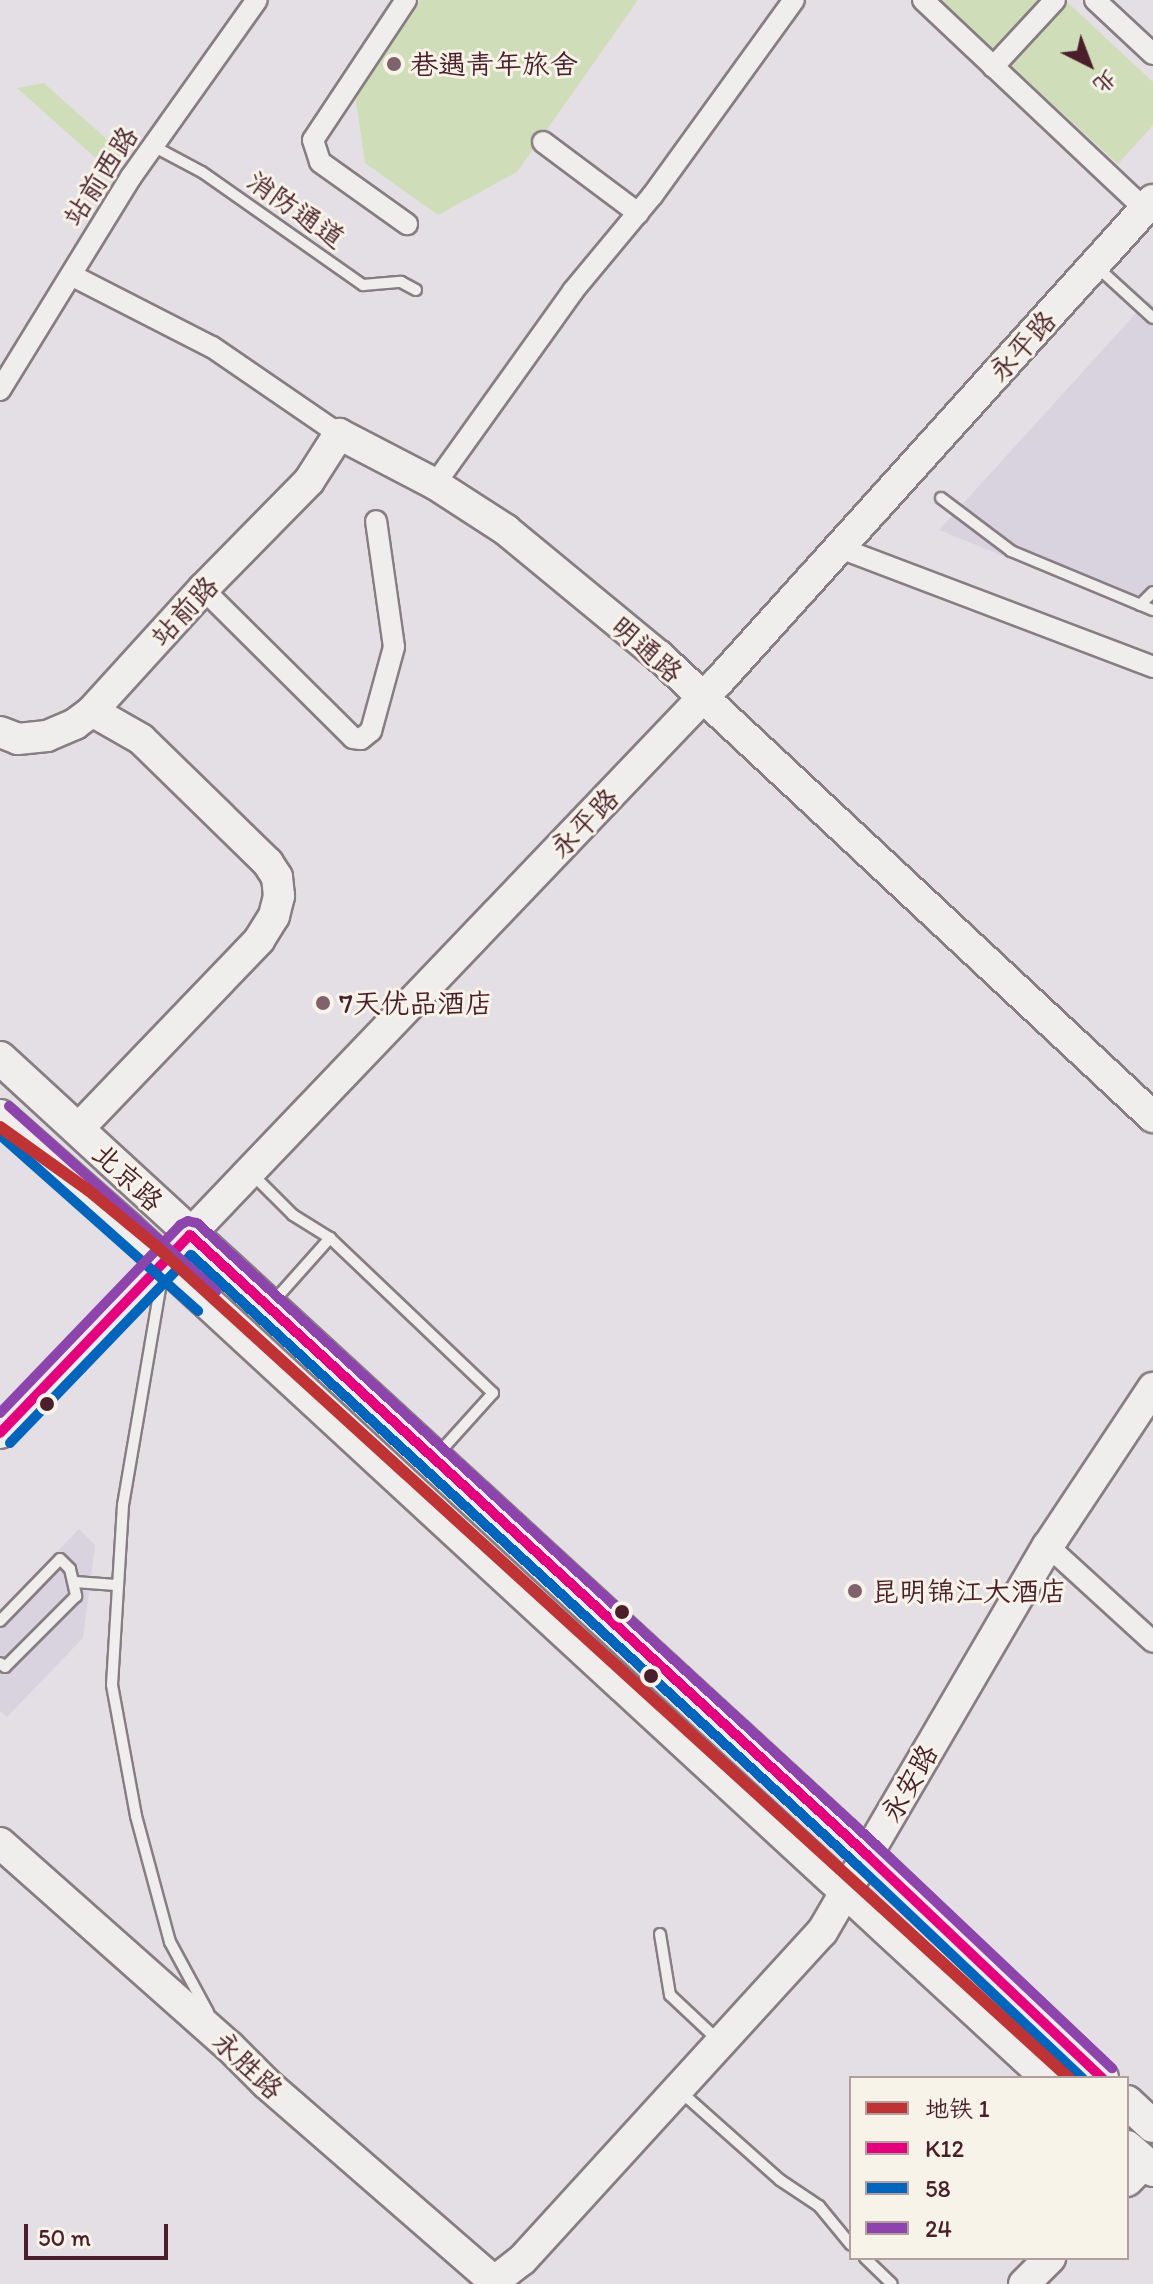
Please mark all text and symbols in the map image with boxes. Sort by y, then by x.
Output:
north arrow [1049,24,1129,104]
place label: 巷遇青年旅舍 [410,47,578,81]
marker: 巷遇青年旅舍 [385,55,403,73]
text: 北 [1088,65,1123,100]
street label: 站前西路 [55,120,145,232]
street label: 消防通道 [240,163,352,255]
street label: 永平路 [981,304,1063,388]
street label: 站前路 [143,569,225,653]
street label: 明通路 [604,609,690,689]
street label: 永平路 [543,781,625,865]
place label: 7天优品酒店 [339,986,493,1020]
marker: 7天优品酒店 [314,994,332,1012]
street label: 北京路 [86,1136,170,1218]
unlabelled marker [39,1396,55,1412]
place label: 昆明锦江大酒店 [871,1574,1067,1608]
marker: 昆明锦江大酒店 [846,1582,864,1600]
unlabelled marker [614,1604,630,1620]
unlabelled marker [643,1668,659,1684]
street label: 永安路 [873,1738,945,1828]
street label: 永胜路 [206,2024,290,2106]
legend [849,2076,1129,2260]
text: 地铁 1 [925,2094,990,2123]
text: K12 [925,2134,964,2163]
text: 58 [925,2174,951,2203]
scale bar [28,2208,172,2258]
text: 24 [925,2214,952,2243]
text: 50 m [38,2223,91,2252]

